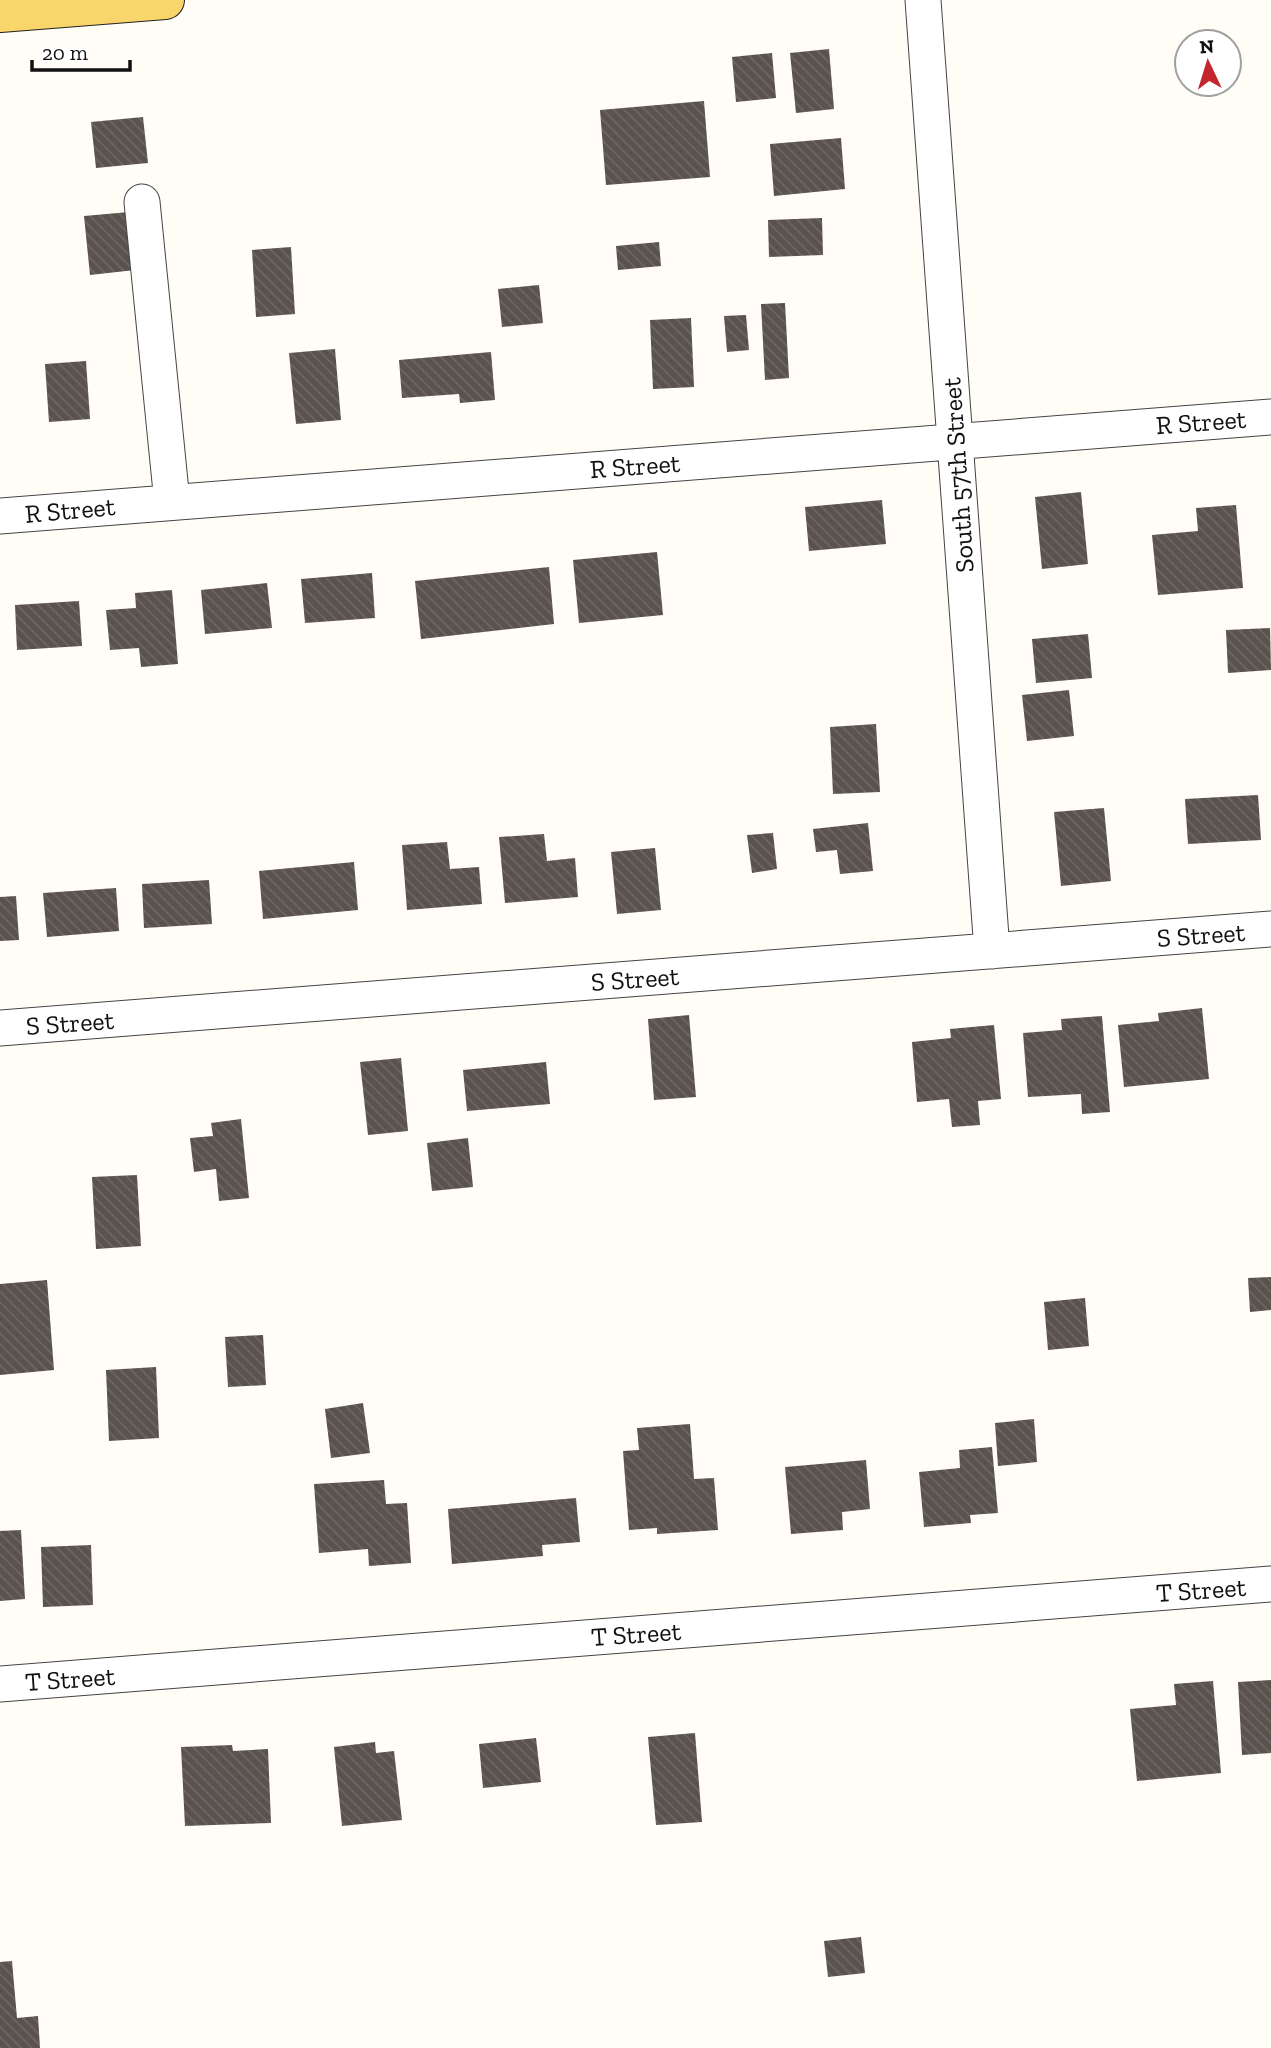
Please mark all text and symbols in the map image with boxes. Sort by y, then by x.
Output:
scale bar [32,28,130,72]
north arrow [1173,28,1243,98]
text: N [1199,35,1215,59]
text: 20 m [42,40,88,65]
street label: South 57th Street [935,376,981,574]
street label: R Street [1155,403,1248,441]
street label: R Street [589,447,682,485]
street label: R Street [24,490,117,530]
street label: S Street [1156,916,1246,954]
street label: S Street [590,960,680,998]
street label: S Street [25,1004,115,1042]
street label: T Street [1155,1571,1247,1609]
street label: T Street [590,1615,682,1653]
street label: T Street [24,1660,116,1698]

